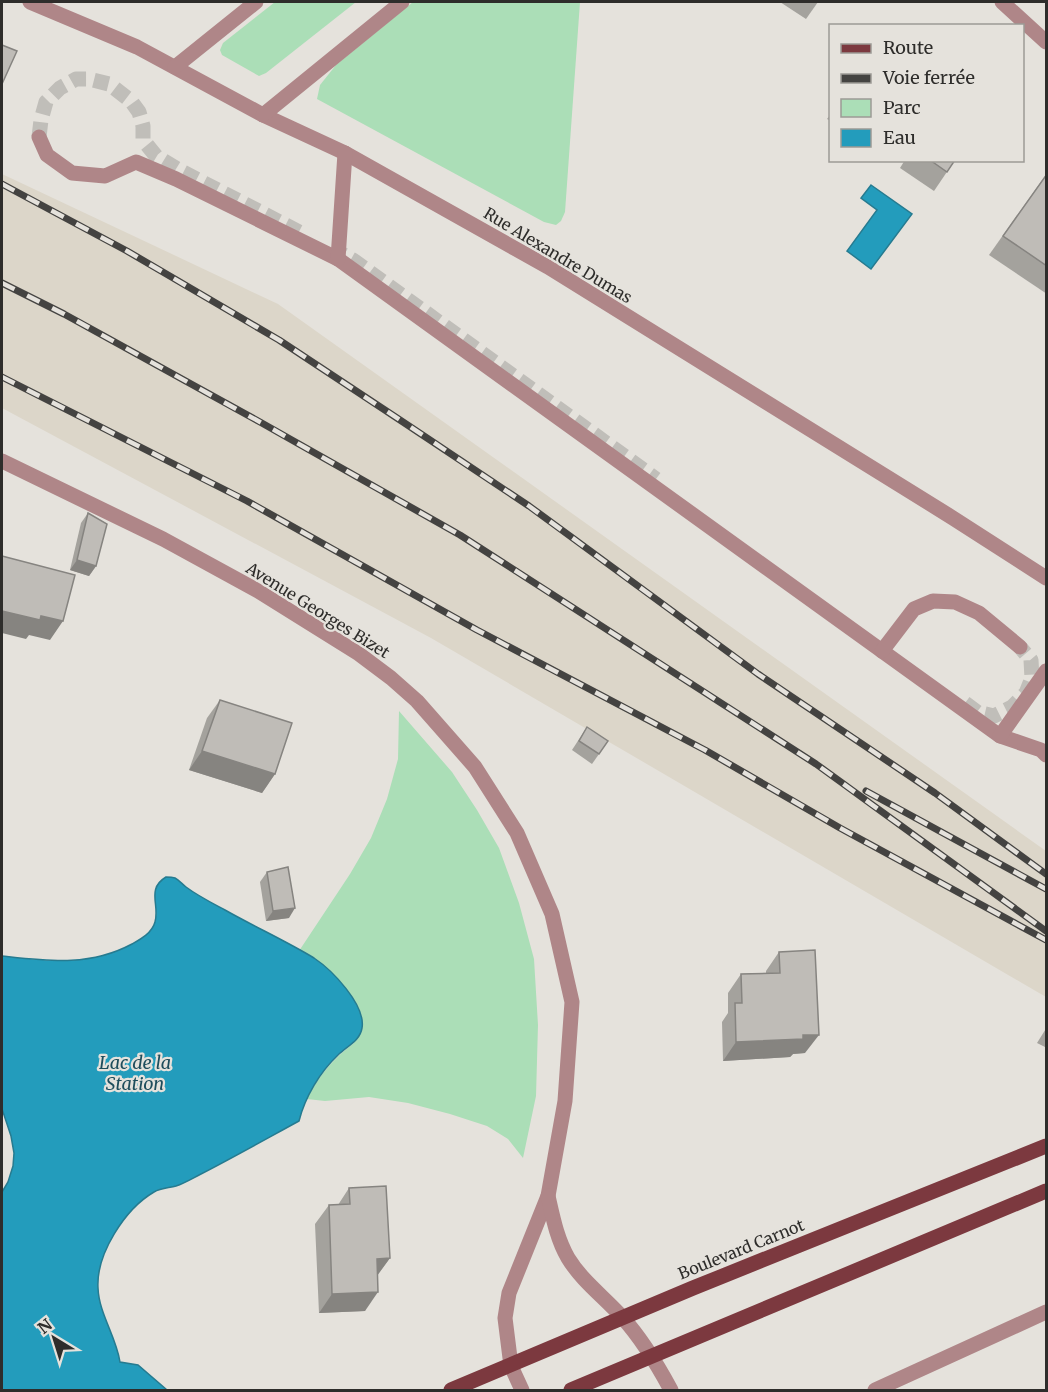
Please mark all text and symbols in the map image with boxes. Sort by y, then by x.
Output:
legend [829,24,1024,162]
text: Route [883,36,933,59]
text: Voie ferrée [882,66,975,89]
text: Parc [883,96,921,119]
text: Eau [883,126,916,149]
street label: Rue Alexandre Dumas [480,203,636,307]
street label: Avenue Georges Bizet [242,557,394,663]
water label: Lac de la Station [99,1051,171,1095]
street label: Boulevard Carnot [675,1214,808,1283]
north arrow [24,1308,84,1368]
text: N [34,1314,56,1338]

